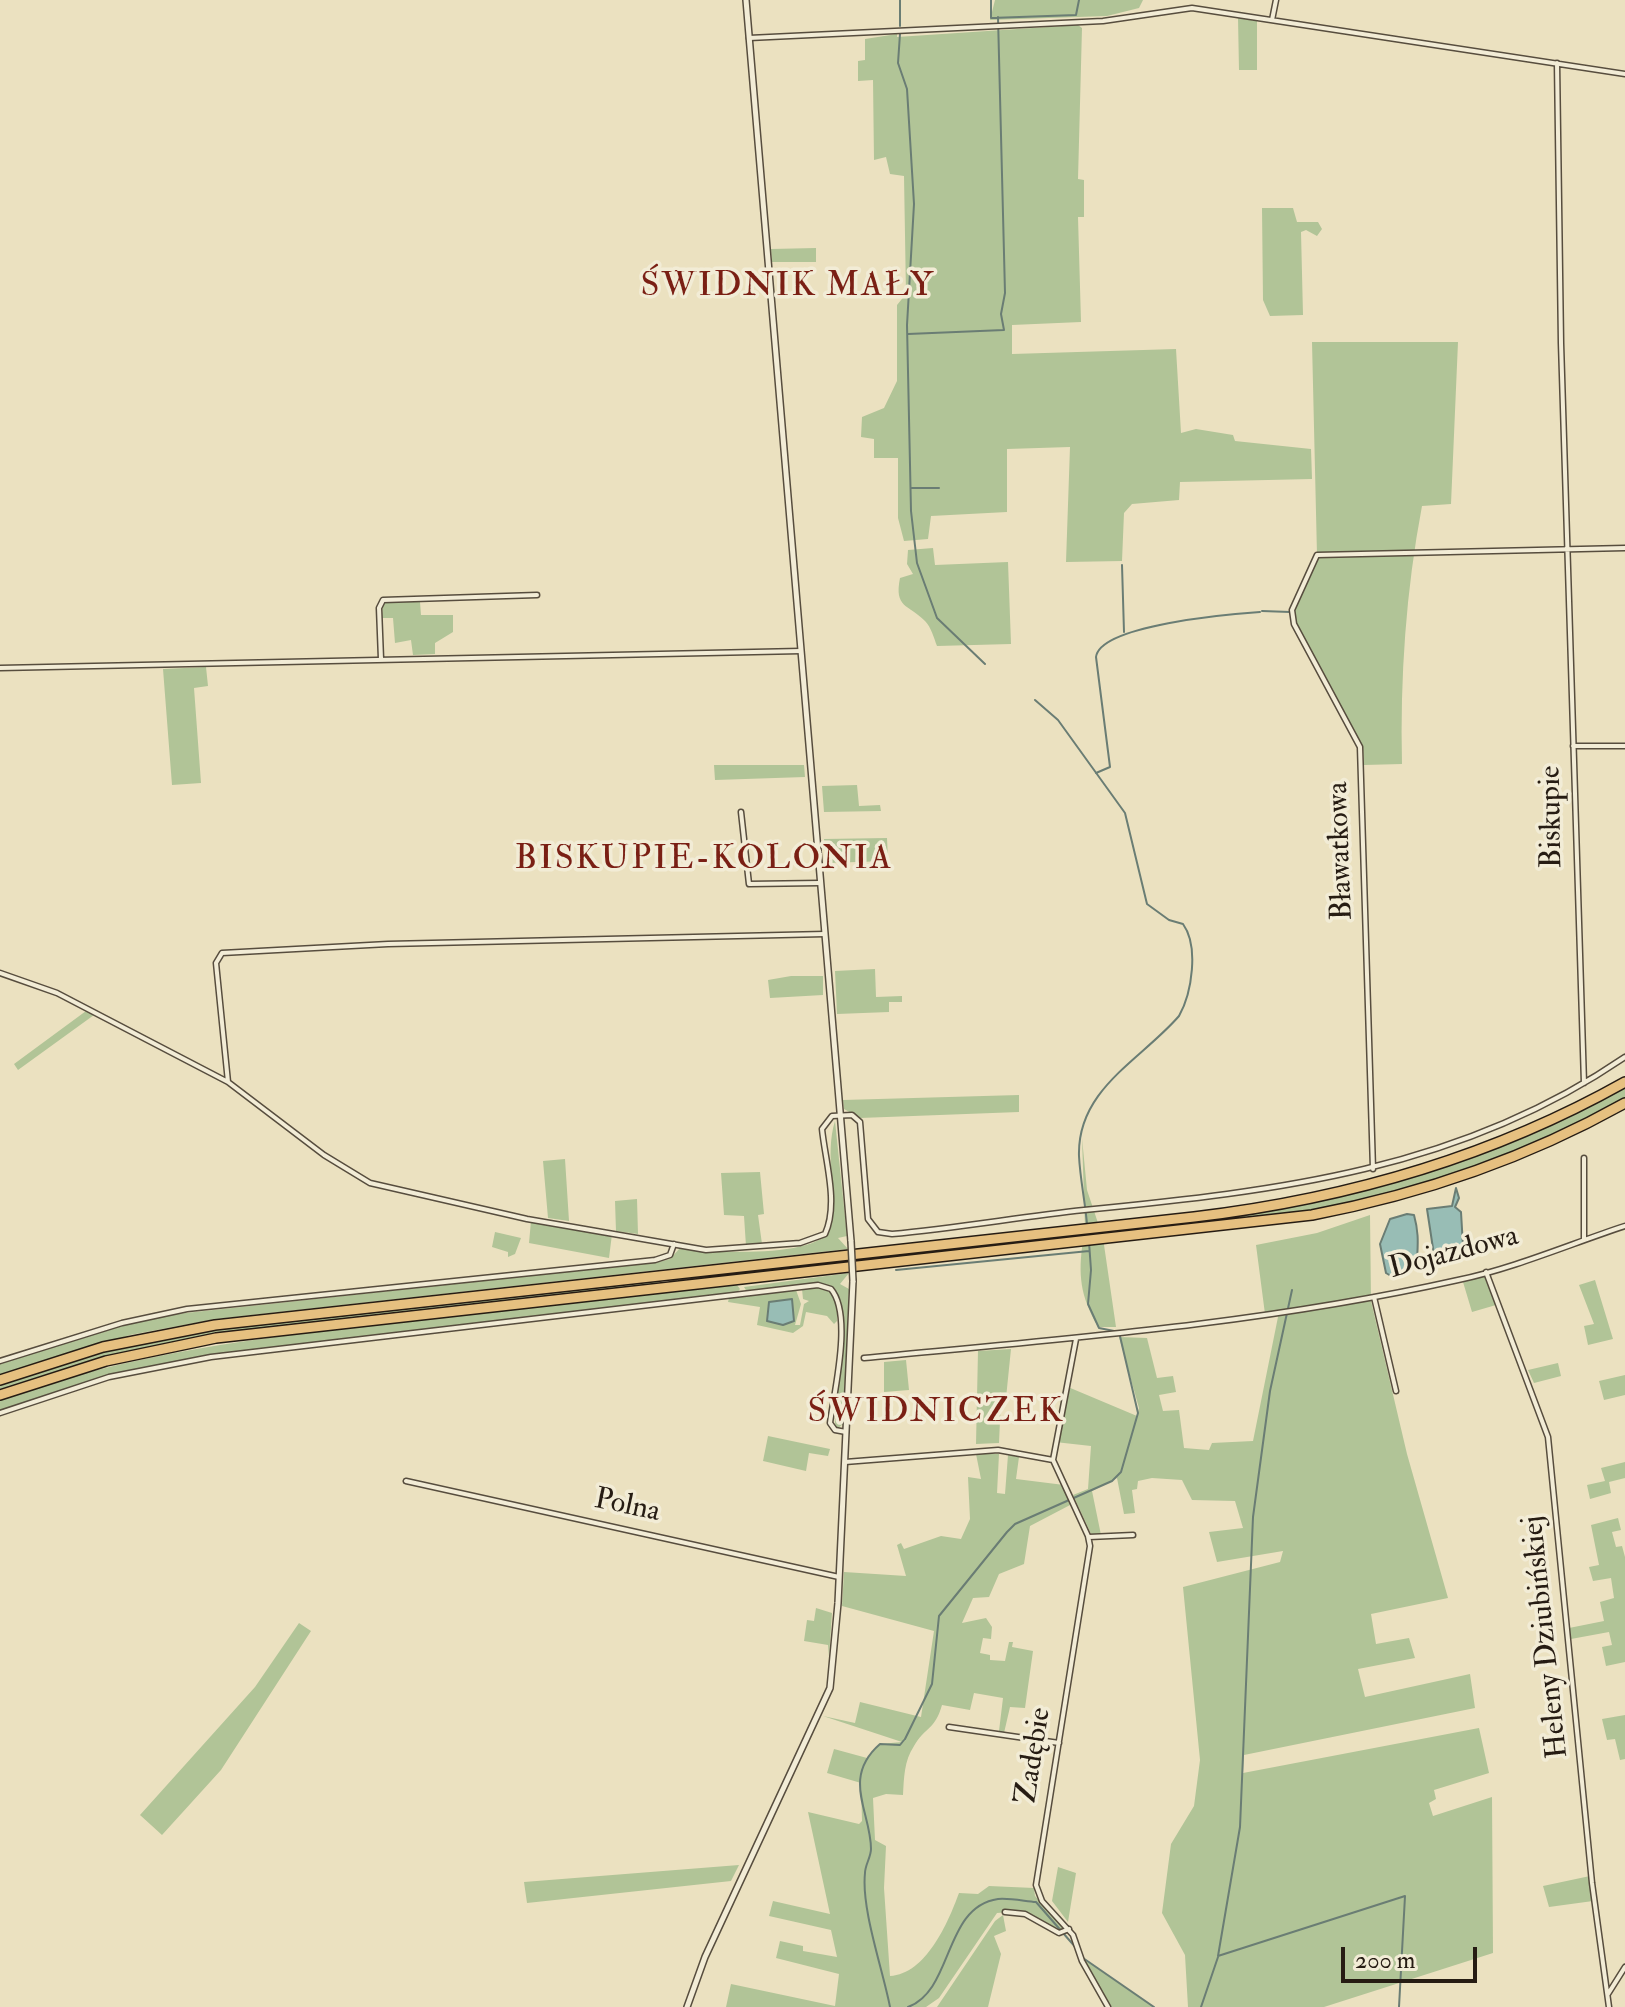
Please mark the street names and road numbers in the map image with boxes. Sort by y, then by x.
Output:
street label: Biskupie [1534,765,1572,869]
street label: Bławatkowa [1322,781,1362,921]
street label: Dojazdowa [1385,1219,1523,1289]
street label: Polna [591,1482,663,1532]
street label: Heleny Dziubińskiej [1516,1514,1578,1760]
street label: Zadębie [1010,1705,1060,1807]

